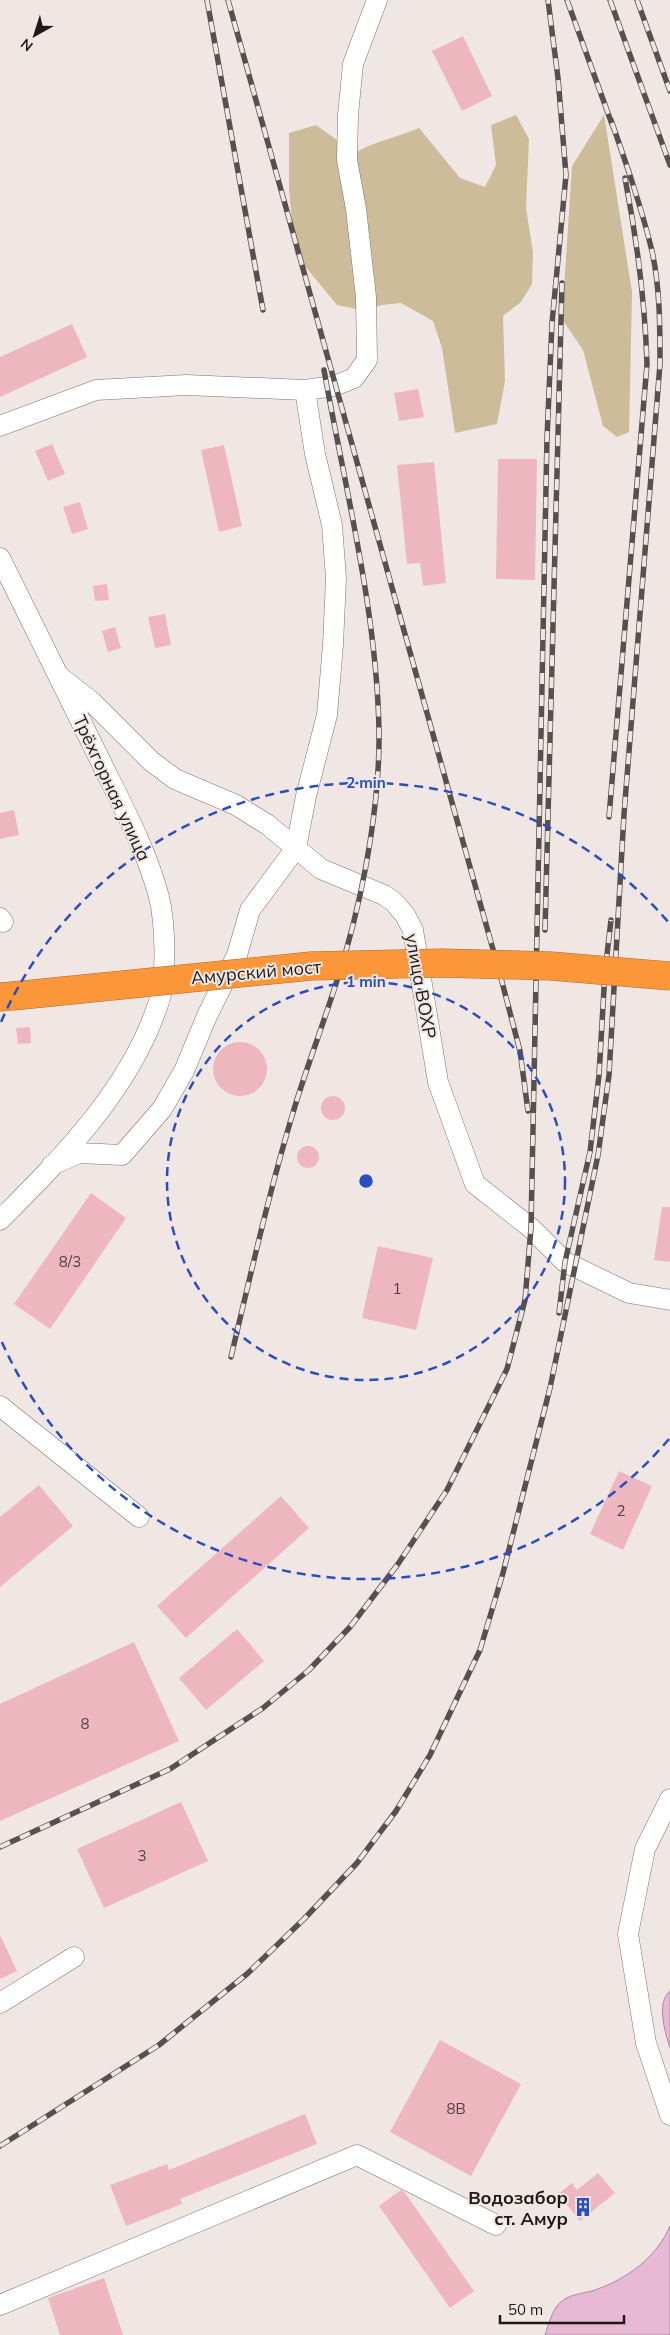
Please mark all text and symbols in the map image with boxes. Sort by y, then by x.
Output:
north arrow [10,10,60,60]
text: N [17,35,37,55]
street label: Трёхгорная улица [68,711,156,865]
text: 2 min [346,773,386,792]
street label: улица ВОХР [400,932,442,1040]
street label: Амурский мост [190,955,323,989]
text: 1 min [346,972,386,991]
centre of rings [357,1172,375,1190]
house number: 8/3 [59,1252,81,1271]
house number: 1 [392,1279,402,1298]
house number: 2 [616,1501,626,1520]
house number: 8 [80,1714,90,1733]
house number: 3 [137,1846,147,1865]
house number: 8В [446,2099,466,2118]
place label: Водозабор ст. Амур [468,2186,568,2230]
building icon: Водозабор ст. Амур [572,2196,594,2218]
scale bar [500,2292,624,2324]
text: 50 m [508,2300,543,2319]

